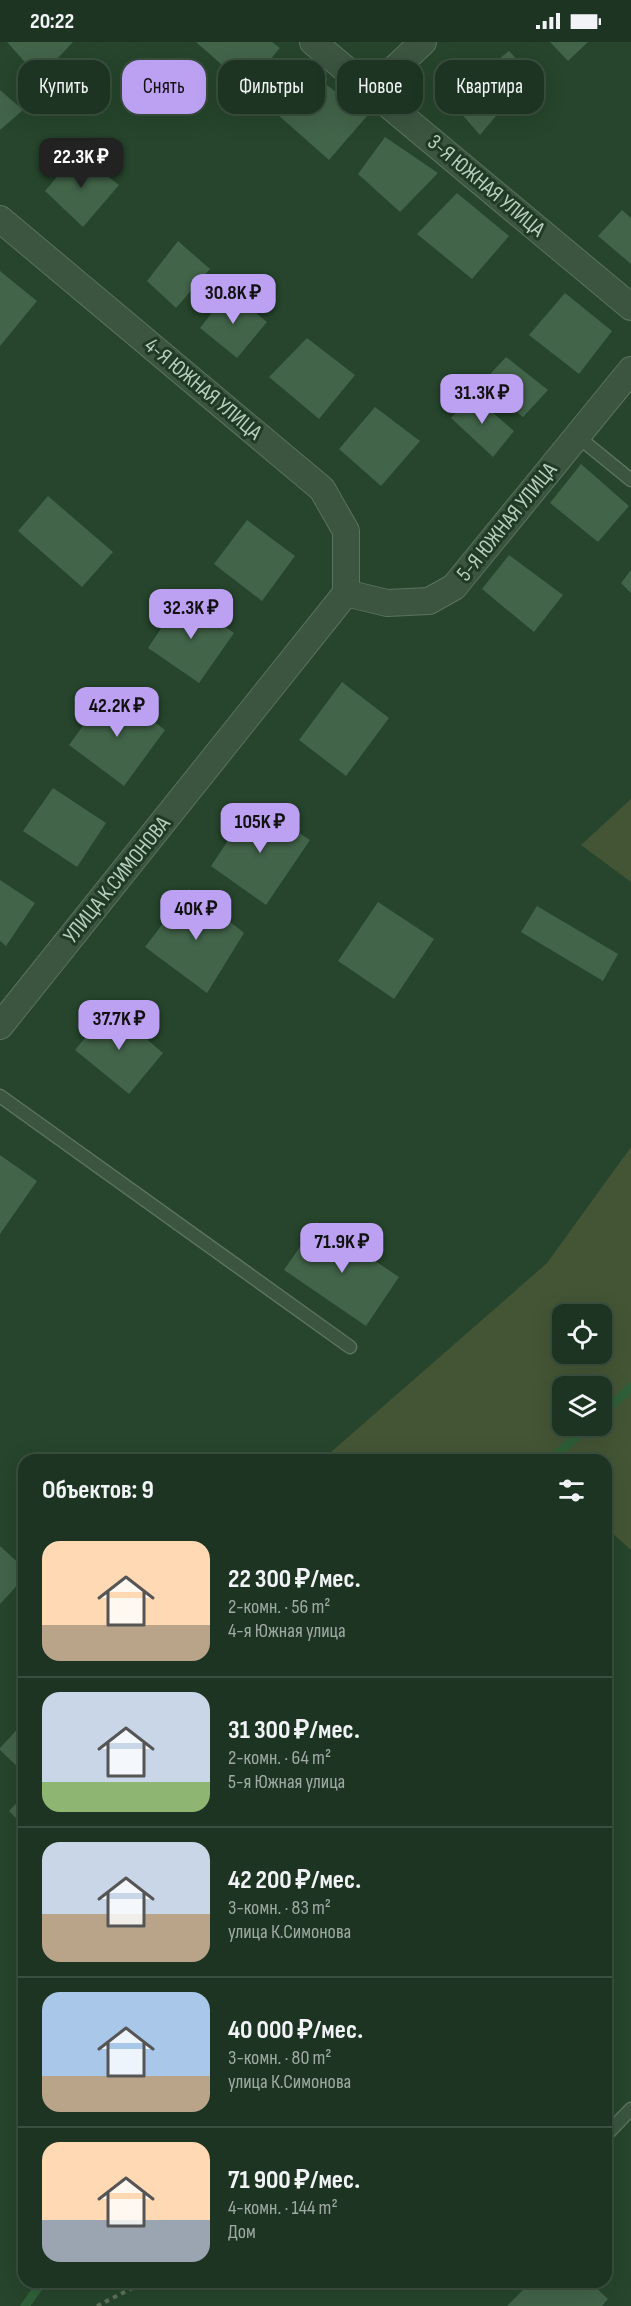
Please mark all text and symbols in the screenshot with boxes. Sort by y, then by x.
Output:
text: 20:22 [30,8,74,35]
chip: Купить [18,60,110,114]
chip: Снять [122,60,206,114]
chip: Фильтры [218,60,325,114]
chip: Новое [337,60,423,114]
chip: Квартира [435,60,544,114]
street label: 3-Я ЮЖНАЯ УЛИЦА [422,129,551,243]
pin: 22.3K ₽ [26,138,136,189]
text: 22.3K ₽ [53,145,109,169]
pin: 30.8K ₽ [178,274,288,325]
text: 30.8K ₽ [205,281,261,305]
street label: 4-Я ЮЖНАЯ УЛИЦА [139,332,268,446]
pin: 31.3K ₽ [427,374,537,425]
text: 31.3K ₽ [454,381,510,405]
street label: 5-Я ЮЖНАЯ УЛИЦА [451,457,563,587]
pin: 32.3K ₽ [136,589,246,640]
text: 32.3K ₽ [163,596,219,620]
pin: 42.2K ₽ [62,687,172,738]
text: 42.2K ₽ [89,694,145,718]
pin: 105K ₽ [211,803,309,854]
text: 105K ₽ [235,810,285,834]
street label: УЛИЦА К.СИМОНОВА [58,811,177,949]
pin: 40K ₽ [154,890,238,941]
text: 40K ₽ [174,897,218,921]
pin: 37.7K ₽ [64,1000,174,1051]
text: 37.7K ₽ [92,1007,146,1031]
pin: 71.9K ₽ [287,1223,397,1274]
text: 71.9K ₽ [314,1230,370,1254]
map controls [552,1304,612,1436]
button: locate [552,1304,612,1364]
button: layers [552,1376,612,1436]
icon: filters [555,1474,588,1507]
text: Объектов: 9 [42,1475,154,1506]
text: 22 300 ₽/мес. [228,1564,361,1595]
icon: home [90,1565,162,1637]
text: 2-комн. · 56 m² [228,1595,331,1619]
text: 4-я Южная улица [228,1619,346,1643]
text: 31 300 ₽/мес. [228,1715,360,1746]
icon: home [90,1716,162,1788]
text: 2-комн. · 64 m² [228,1746,331,1770]
text: 5-я Южная улица [228,1770,345,1794]
text: 42 200 ₽/мес. [228,1865,361,1896]
icon: home [90,1866,162,1938]
text: 3-комн. · 83 m² [228,1896,331,1920]
text: улица К.Симонова [228,1920,351,1944]
text: 40 000 ₽/мес. [228,2015,363,2046]
icon: home [90,2016,162,2088]
text: 3-комн. · 80 m² [228,2046,332,2070]
text: улица К.Симонова [228,2070,351,2094]
text: 71 900 ₽/мес. [228,2165,360,2196]
icon: home [90,2166,162,2238]
text: 4-комн. · 144 m² [228,2196,338,2220]
text: Дом [228,2220,256,2244]

